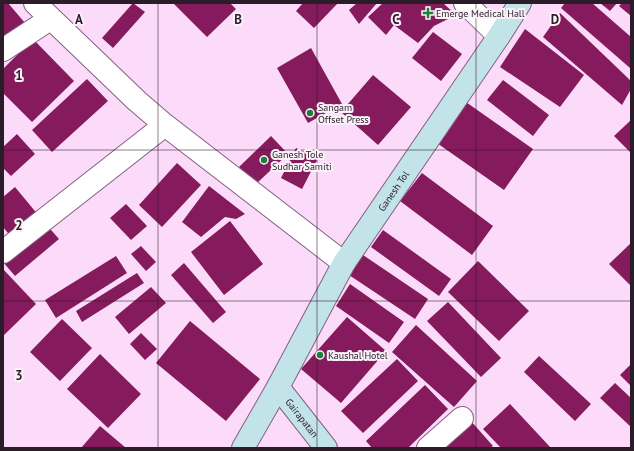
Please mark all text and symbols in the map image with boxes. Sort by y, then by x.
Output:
place label: Emerge Medical Hall [436,7,525,20]
marker: Emerge Medical Hall [423,8,433,18]
text: A [75,11,83,28]
text: B [234,11,242,28]
text: C [392,11,400,28]
text: D [551,11,559,28]
text: 1 [15,67,23,84]
place label: Sangam Offset Press [318,101,369,126]
marker: Sangam Offset Press [305,108,315,118]
place label: Ganesh Tole Sudhar Samiti [272,148,332,173]
marker: Ganesh Tole Sudhar Samiti [259,155,269,165]
street label: Ganesh Tol [375,168,412,214]
text: 2 [15,217,23,234]
place label: Kaushal Hotel [328,349,388,362]
marker: Kaushal Hotel [315,350,325,360]
text: 3 [15,367,23,384]
street label: Gairapatan [283,395,322,440]

